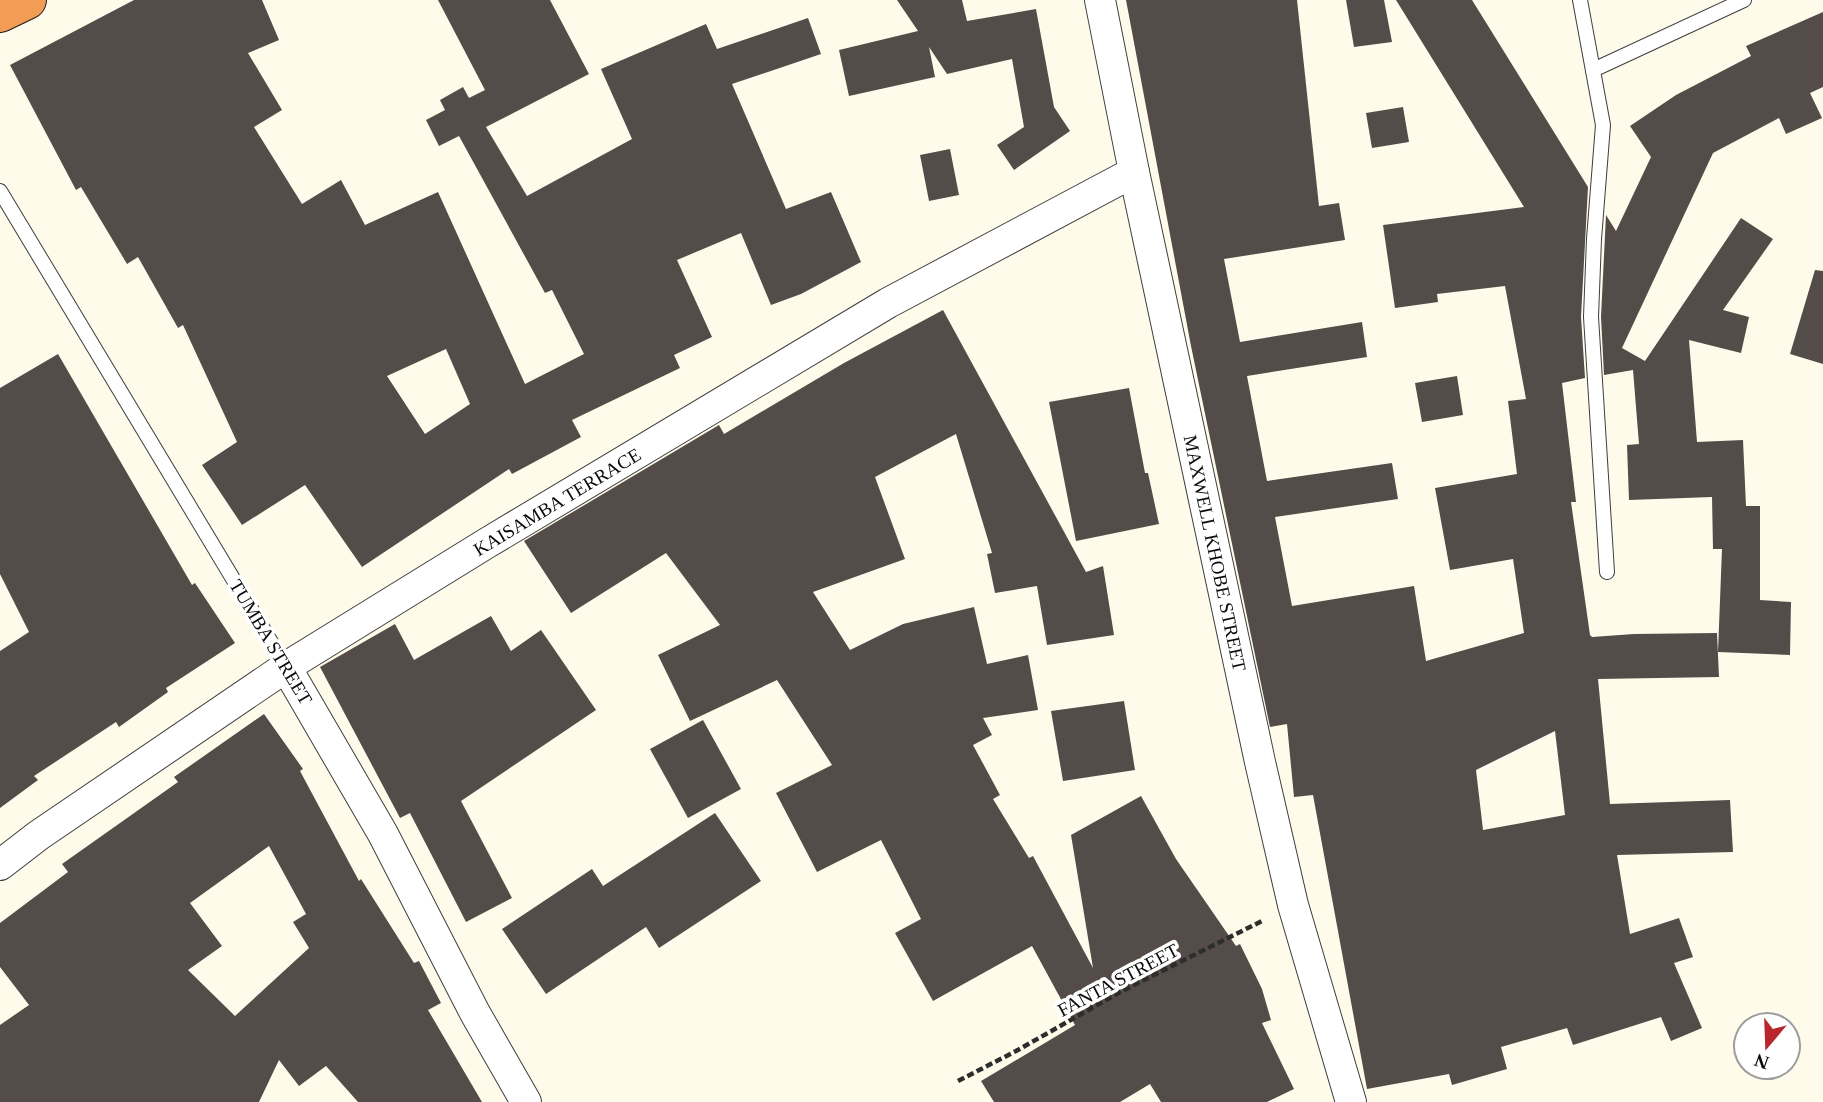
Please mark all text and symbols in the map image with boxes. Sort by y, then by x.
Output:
street label: MAXWELL KHOBE STREET [1180,433,1250,673]
street label: KAISAMBA TERRACE [470,444,644,560]
street label: TUMBA STREET [225,576,317,709]
street label: FANTA STREET [1054,939,1182,1021]
north arrow [1732,1011,1802,1081]
text: N [1751,1049,1772,1074]

